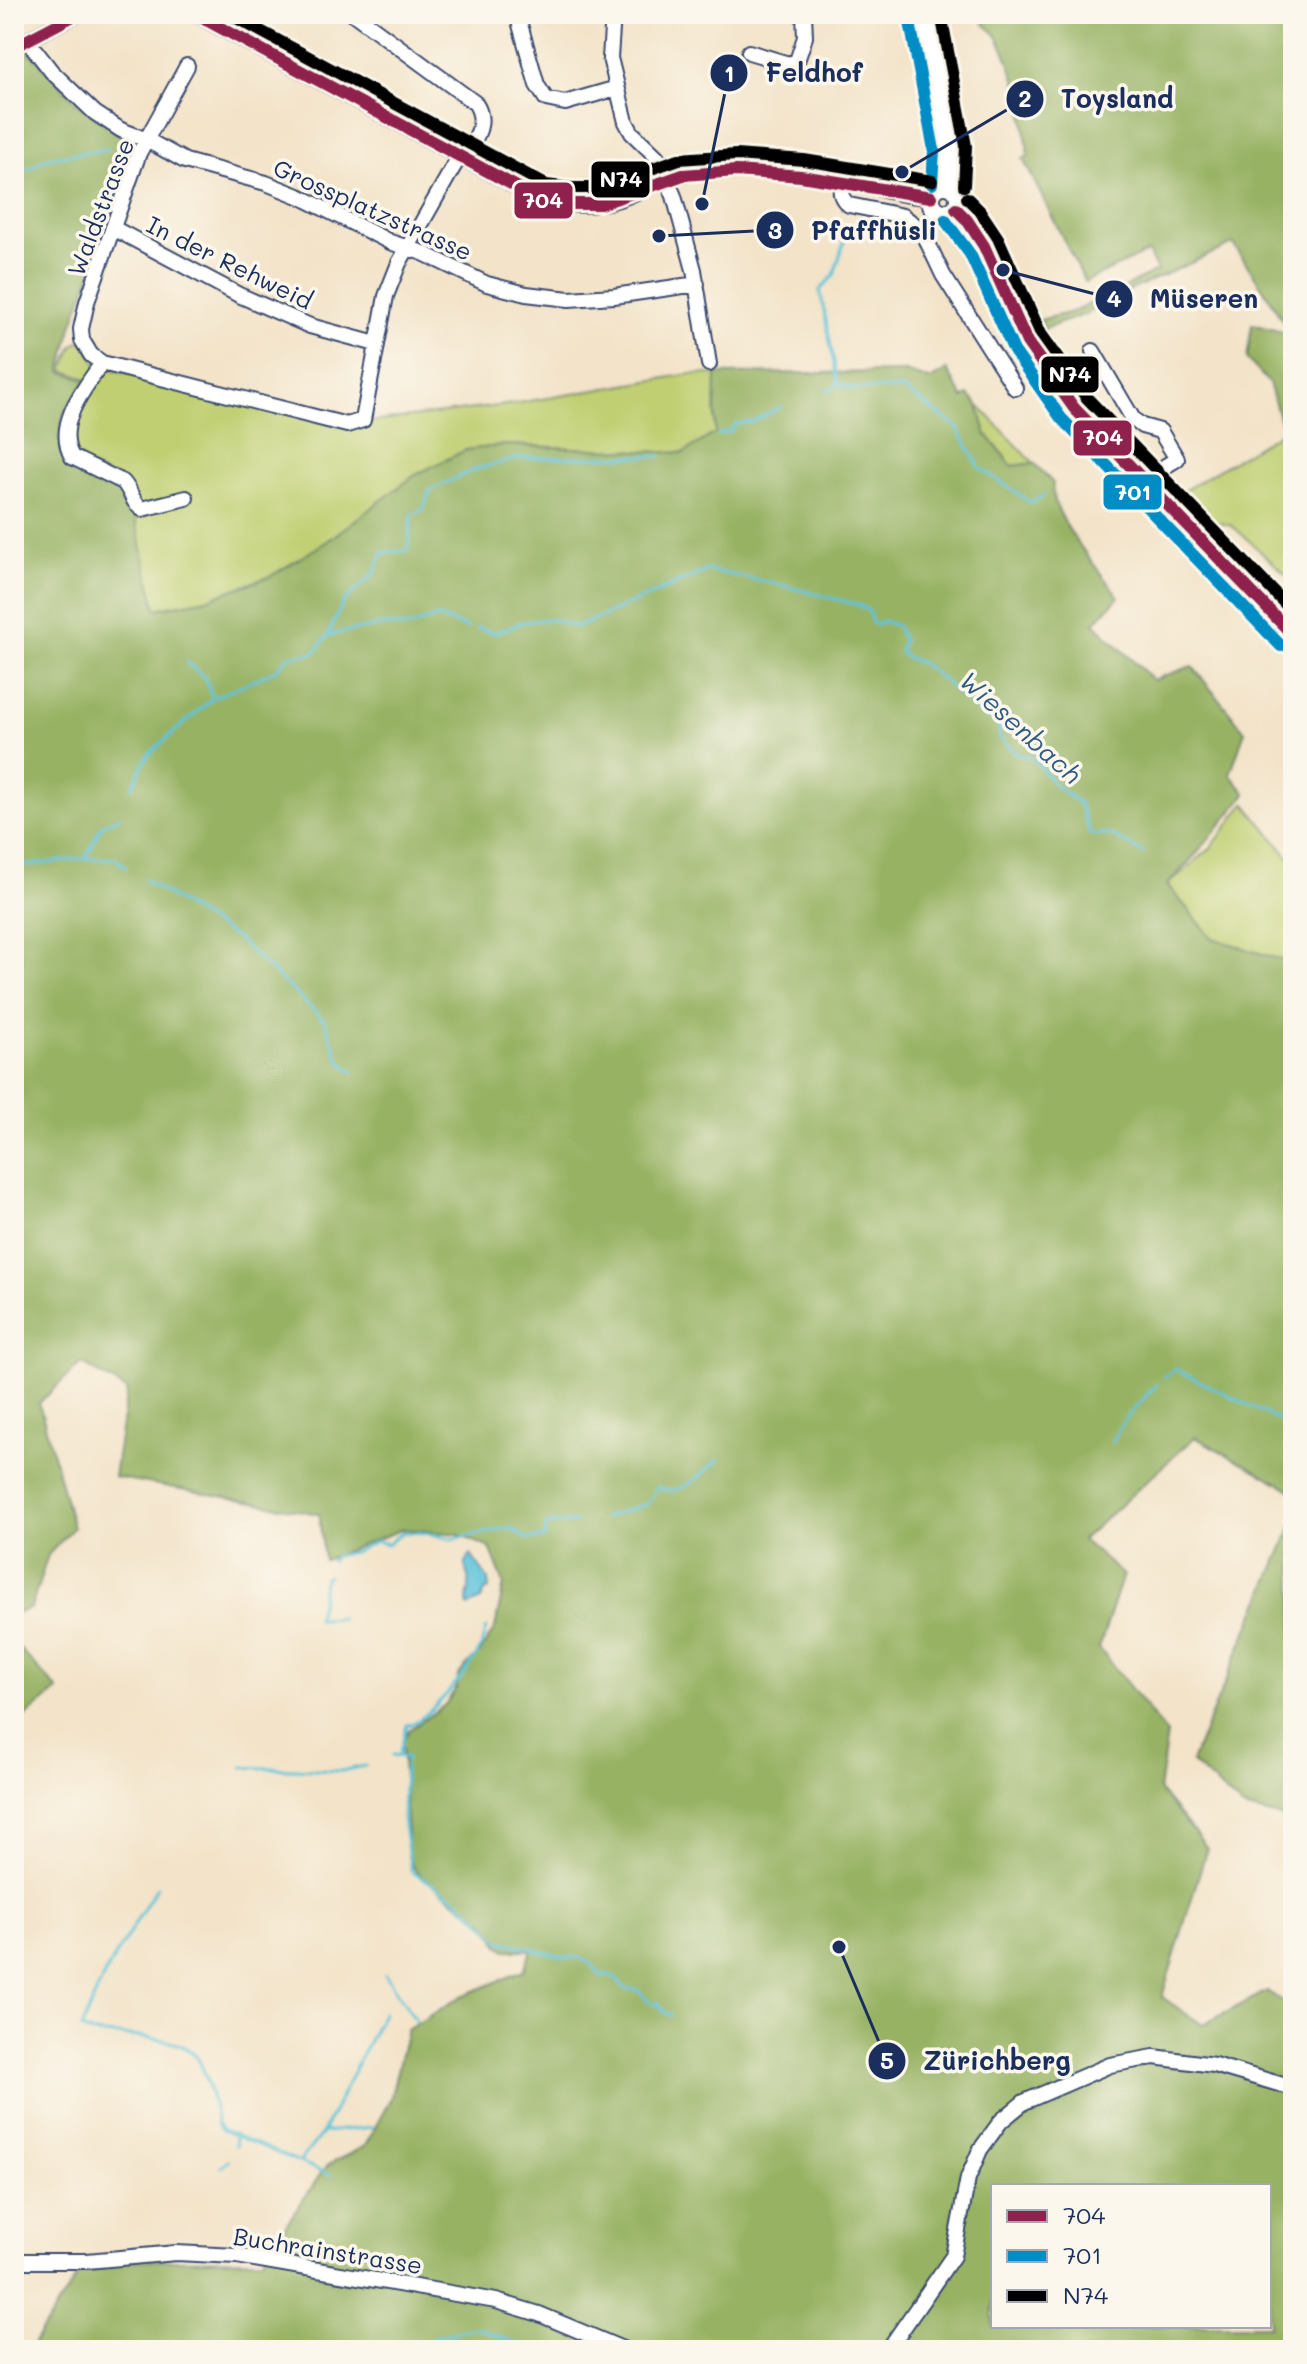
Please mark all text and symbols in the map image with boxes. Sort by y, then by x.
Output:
callout: Feldhof [709,48,879,98]
text: Feldhof [765,55,864,89]
text: 1 [724,57,734,88]
callout: Toysland [1005,74,1189,124]
text: Toysland [1061,81,1173,115]
text: 2 [1018,82,1032,113]
street label: Waldstrasse [60,134,140,280]
street label: Grossplatzstrasse [269,151,477,267]
line badge: N74 [590,160,651,199]
text: N74 [600,164,642,193]
line badge: 704 [513,181,574,220]
text: 704 [523,185,563,214]
callout: Pfaffhüsli [755,205,953,255]
street label: In der Rehweid [142,208,318,316]
text: Pfaffhüsli [811,213,937,247]
text: 3 [768,214,782,245]
callout: Müseren [1094,274,1274,324]
text: Müseren [1150,281,1258,315]
text: 4 [1106,282,1122,313]
line badge: N74 [1040,355,1100,394]
text: N74 [1049,359,1091,388]
line badge: 704 [1072,419,1133,457]
text: 704 [1083,422,1123,451]
line badge: 701 [1102,473,1163,511]
text: 701 [1115,477,1151,506]
water label: Wiesenbach [953,663,1089,791]
callout: Zürichberg [867,2036,1086,2086]
text: Zürichberg [923,2043,1071,2077]
text: 5 [880,2044,894,2075]
legend [991,2184,1271,2328]
text: 704 [1063,2199,1105,2230]
street label: Buchrainstrasse [231,2220,425,2280]
text: 701 [1063,2239,1102,2270]
text: N74 [1063,2279,1108,2310]

